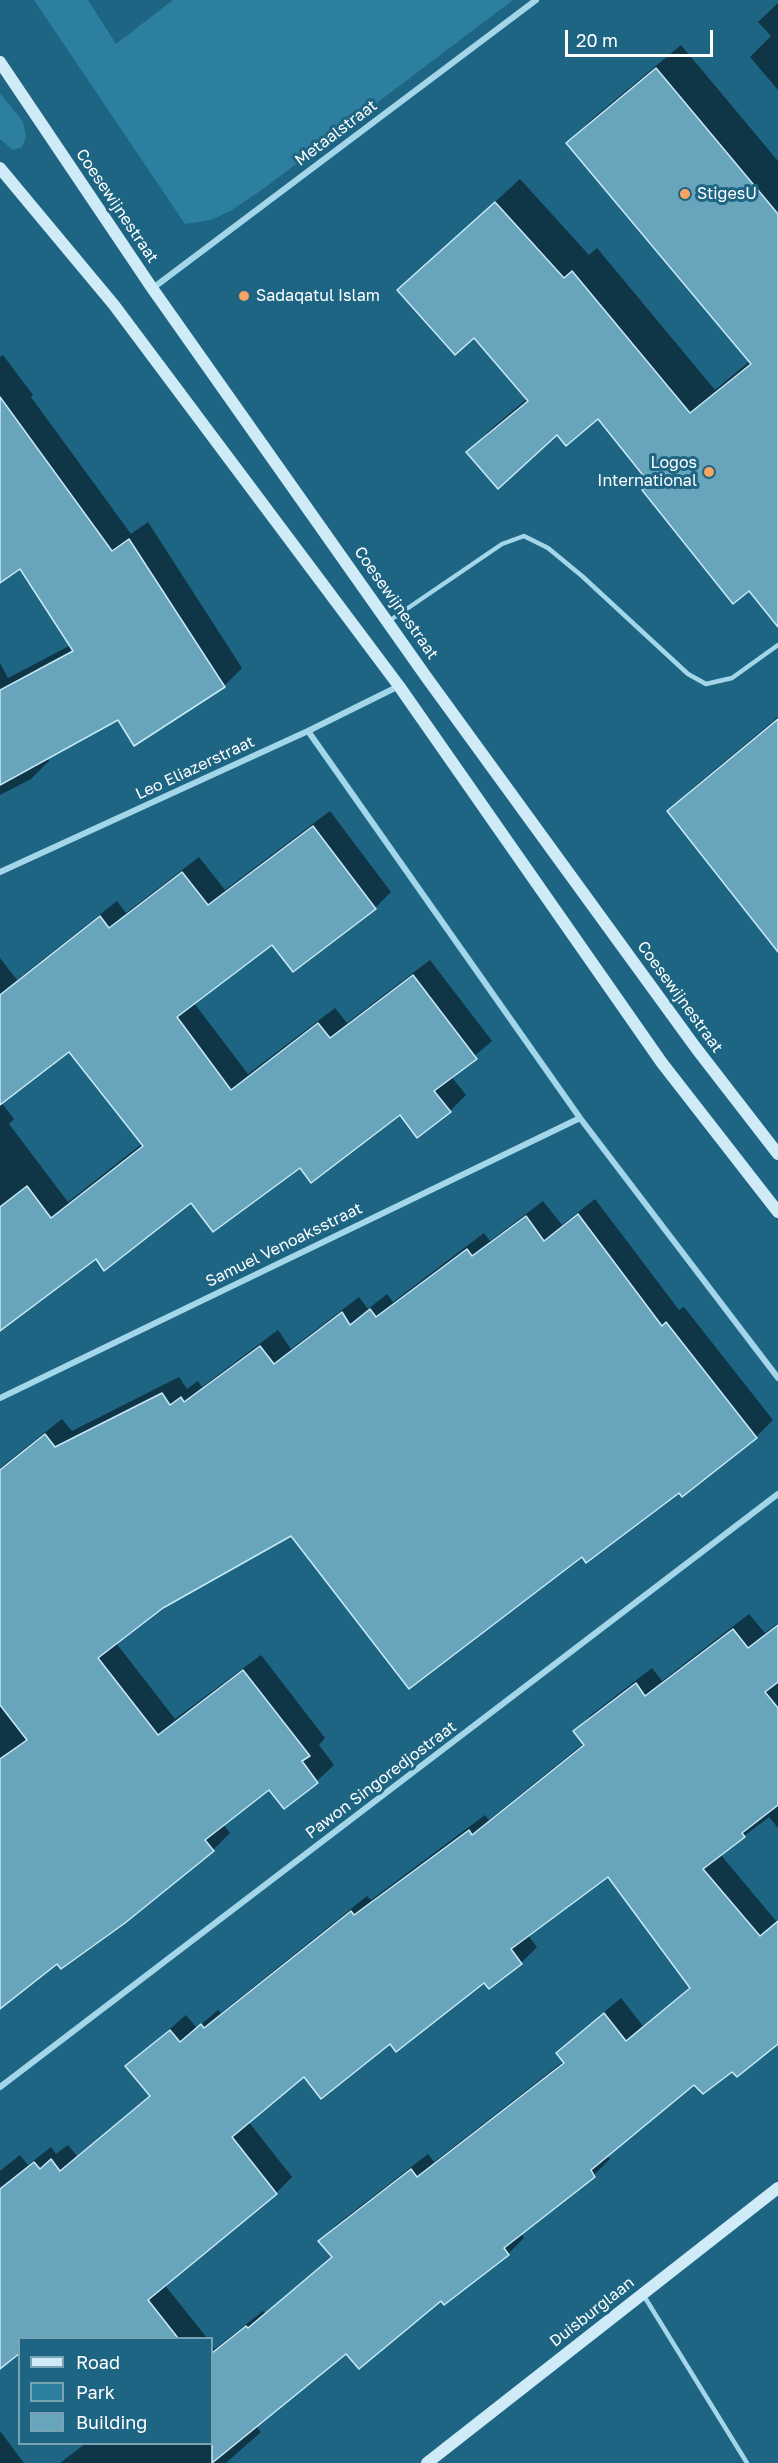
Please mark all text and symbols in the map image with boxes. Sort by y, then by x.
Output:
scale bar [568,18,716,56]
text: 20 m [576,29,618,51]
street label: Metaalstraat [291,96,381,170]
street label: Coesewijnestraat [72,145,162,267]
place label: StigesU [697,184,757,204]
marker: StigesU [678,187,692,201]
place label: Sadaqatul Islam [256,286,380,306]
marker: Sadaqatul Islam [237,289,251,303]
place label: Logos International [597,453,697,491]
marker: Logos International [702,465,716,479]
street label: Coesewijnestraat [350,543,442,663]
street label: Leo Eliazerstraat [132,732,258,804]
street label: Coesewijnestraat [633,937,727,1057]
street label: Samuel Venoaksstraat [203,1199,365,1291]
street label: Pawon Singoredjostraat [302,1717,460,1843]
street label: Duisburglaan [546,2273,638,2351]
legend [18,2337,213,2445]
text: Road [76,2351,120,2373]
text: Park [76,2381,115,2403]
text: Building [76,2411,147,2433]

